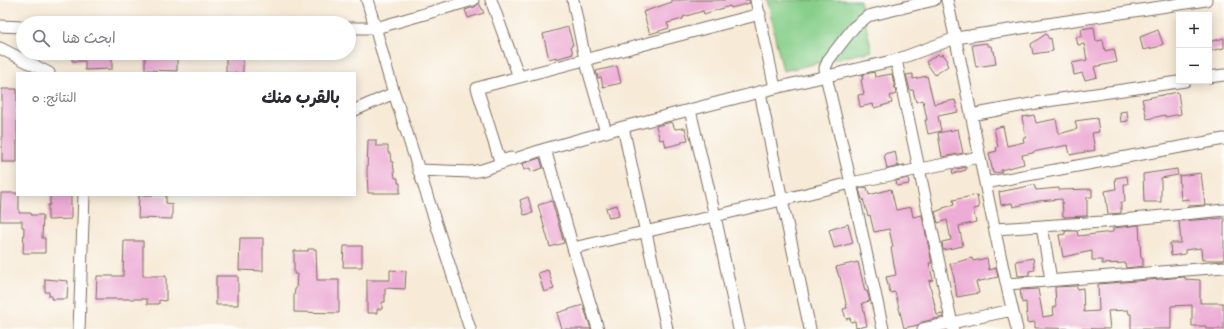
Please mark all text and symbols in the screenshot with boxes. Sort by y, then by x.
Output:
map controls [1176,12,1212,84]
button: + [1176,12,1212,48]
search box [16,16,356,60]
icon: search [30,27,52,49]
text: ابحث هنا [62,31,116,49]
button: − [1176,48,1212,84]
text: بالقرب منك [261,90,340,110]
text: النتائج: 0 [32,92,77,107]

